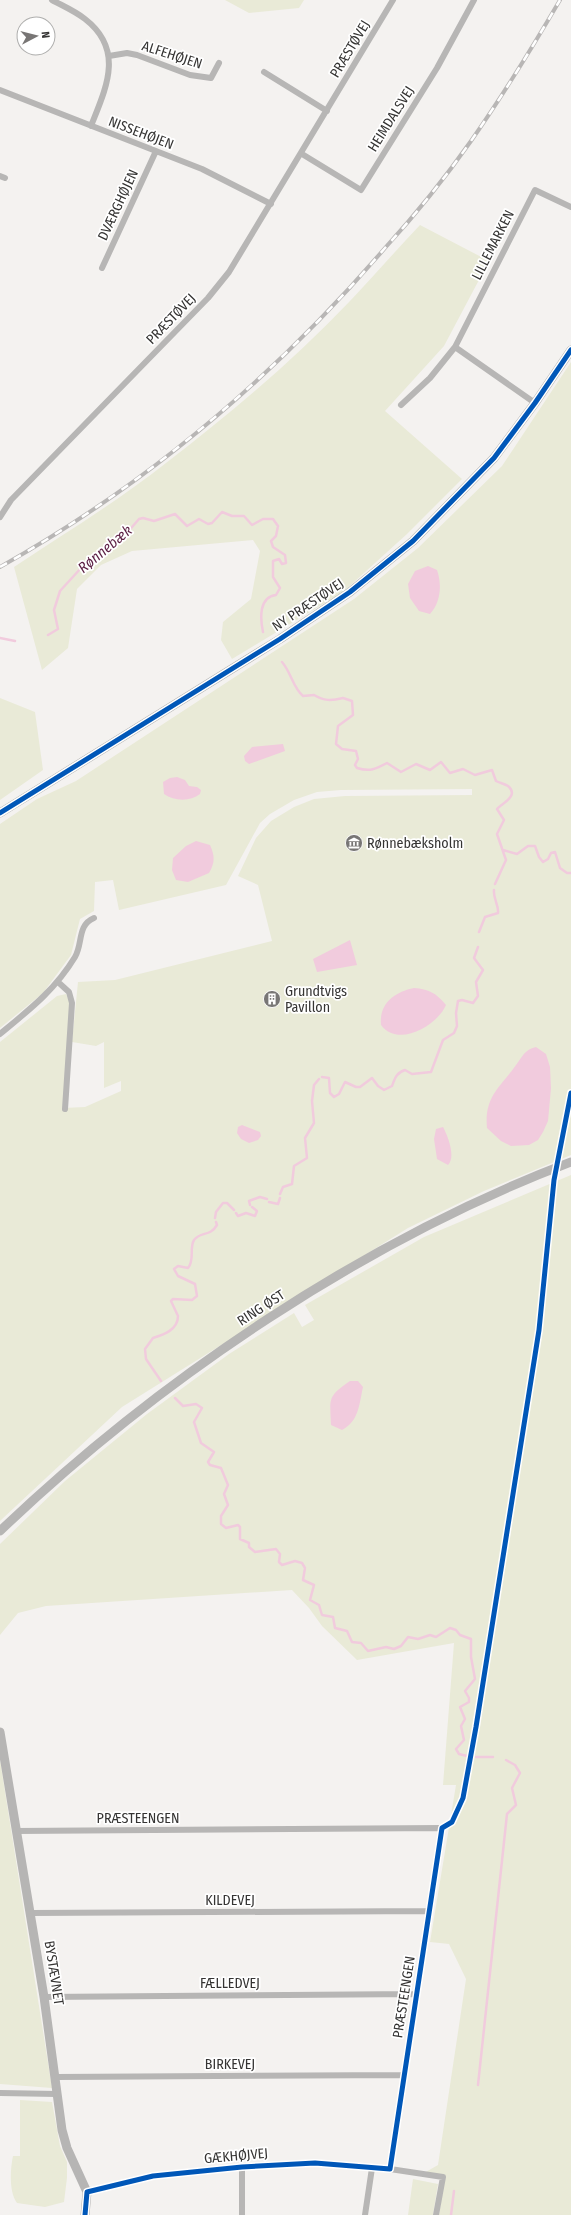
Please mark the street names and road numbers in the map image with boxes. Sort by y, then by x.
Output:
street label: PRÆSTØVEJ [326,17,374,81]
street label: ALFEHØJEN [140,37,204,73]
street label: HEIMDALSVEJ [364,83,418,155]
street label: NISSEHØJEN [106,113,176,153]
street label: DVÆRGHØJEN [94,167,142,243]
street label: LILLEMARKEN [468,207,518,283]
street label: PRÆSTØVEJ [143,290,199,348]
street label: NY PRÆSTØVEJ [269,575,347,635]
street label: RING ØST [234,1286,288,1330]
street label: PRÆSTEENGEN [97,1810,179,1827]
street label: KILDEVEJ [205,1892,255,1909]
street label: BYSTÆVNET [41,1940,68,2007]
street label: PRÆSTEENGEN [389,1955,419,2039]
street label: FÆLLEDVEJ [200,1975,260,1992]
street label: BIRKEVEJ [205,2056,255,2073]
street label: GÆKHØJVEJ [203,2145,269,2167]

